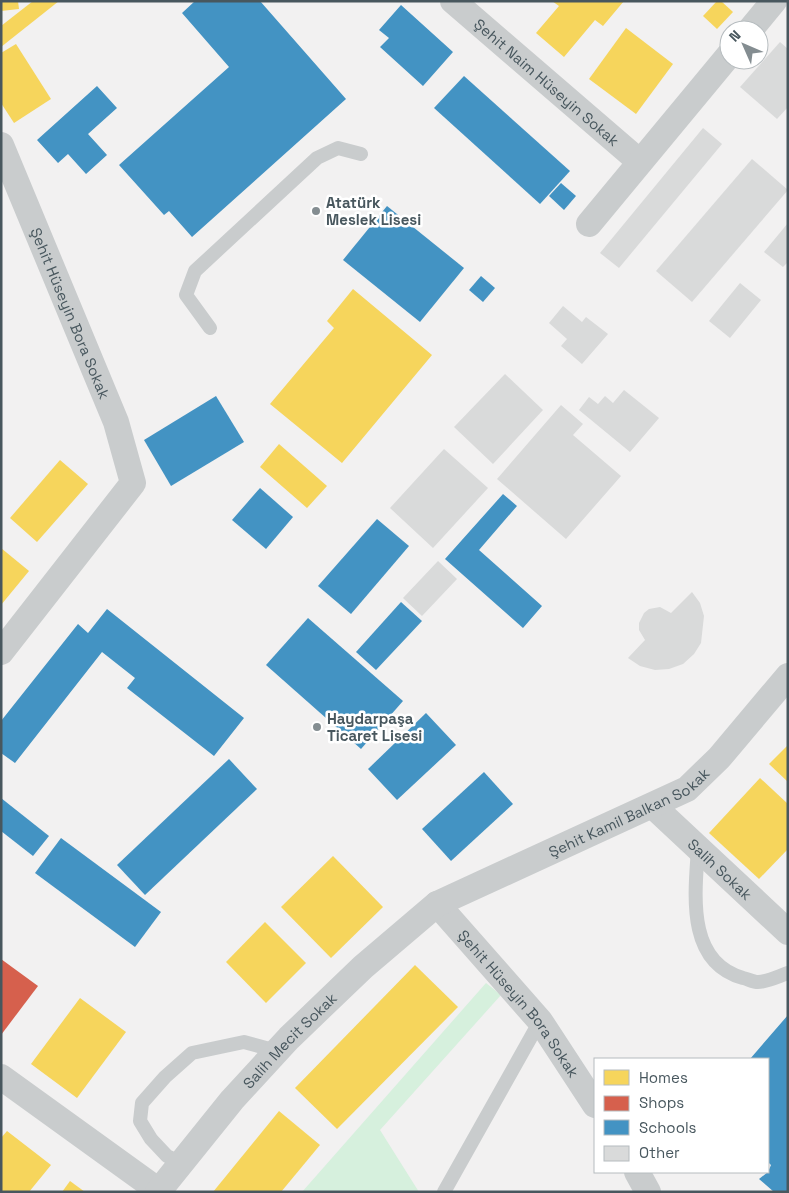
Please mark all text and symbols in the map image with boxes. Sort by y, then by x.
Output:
street label: Şehit Naim Hüseyin Sokak [470,14,624,150]
north arrow [719,20,769,70]
text: N [725,26,744,45]
place label: Atatürk Meslek Lisesi [326,193,421,229]
marker: Atatürk Meslek Lisesi [310,205,322,217]
street label: Şehit Hüseyin Bora Sokak [27,225,115,402]
place label: Haydarpaşa Ticaret Lisesi [327,709,422,745]
marker: Haydarpaşa Ticaret Lisesi [311,721,323,733]
street label: Şehit Kamil Balkan Sokak [545,763,713,861]
street label: Salih Sokak [684,834,756,903]
street label: Şehit Hüseyin Bora Sokak [454,926,584,1081]
street label: Salih Mecit Sokak [238,988,340,1092]
legend [594,1058,769,1173]
text: Homes [639,1068,688,1087]
text: Shops [639,1093,684,1112]
text: Schools [639,1118,697,1137]
text: Other [639,1143,680,1162]

